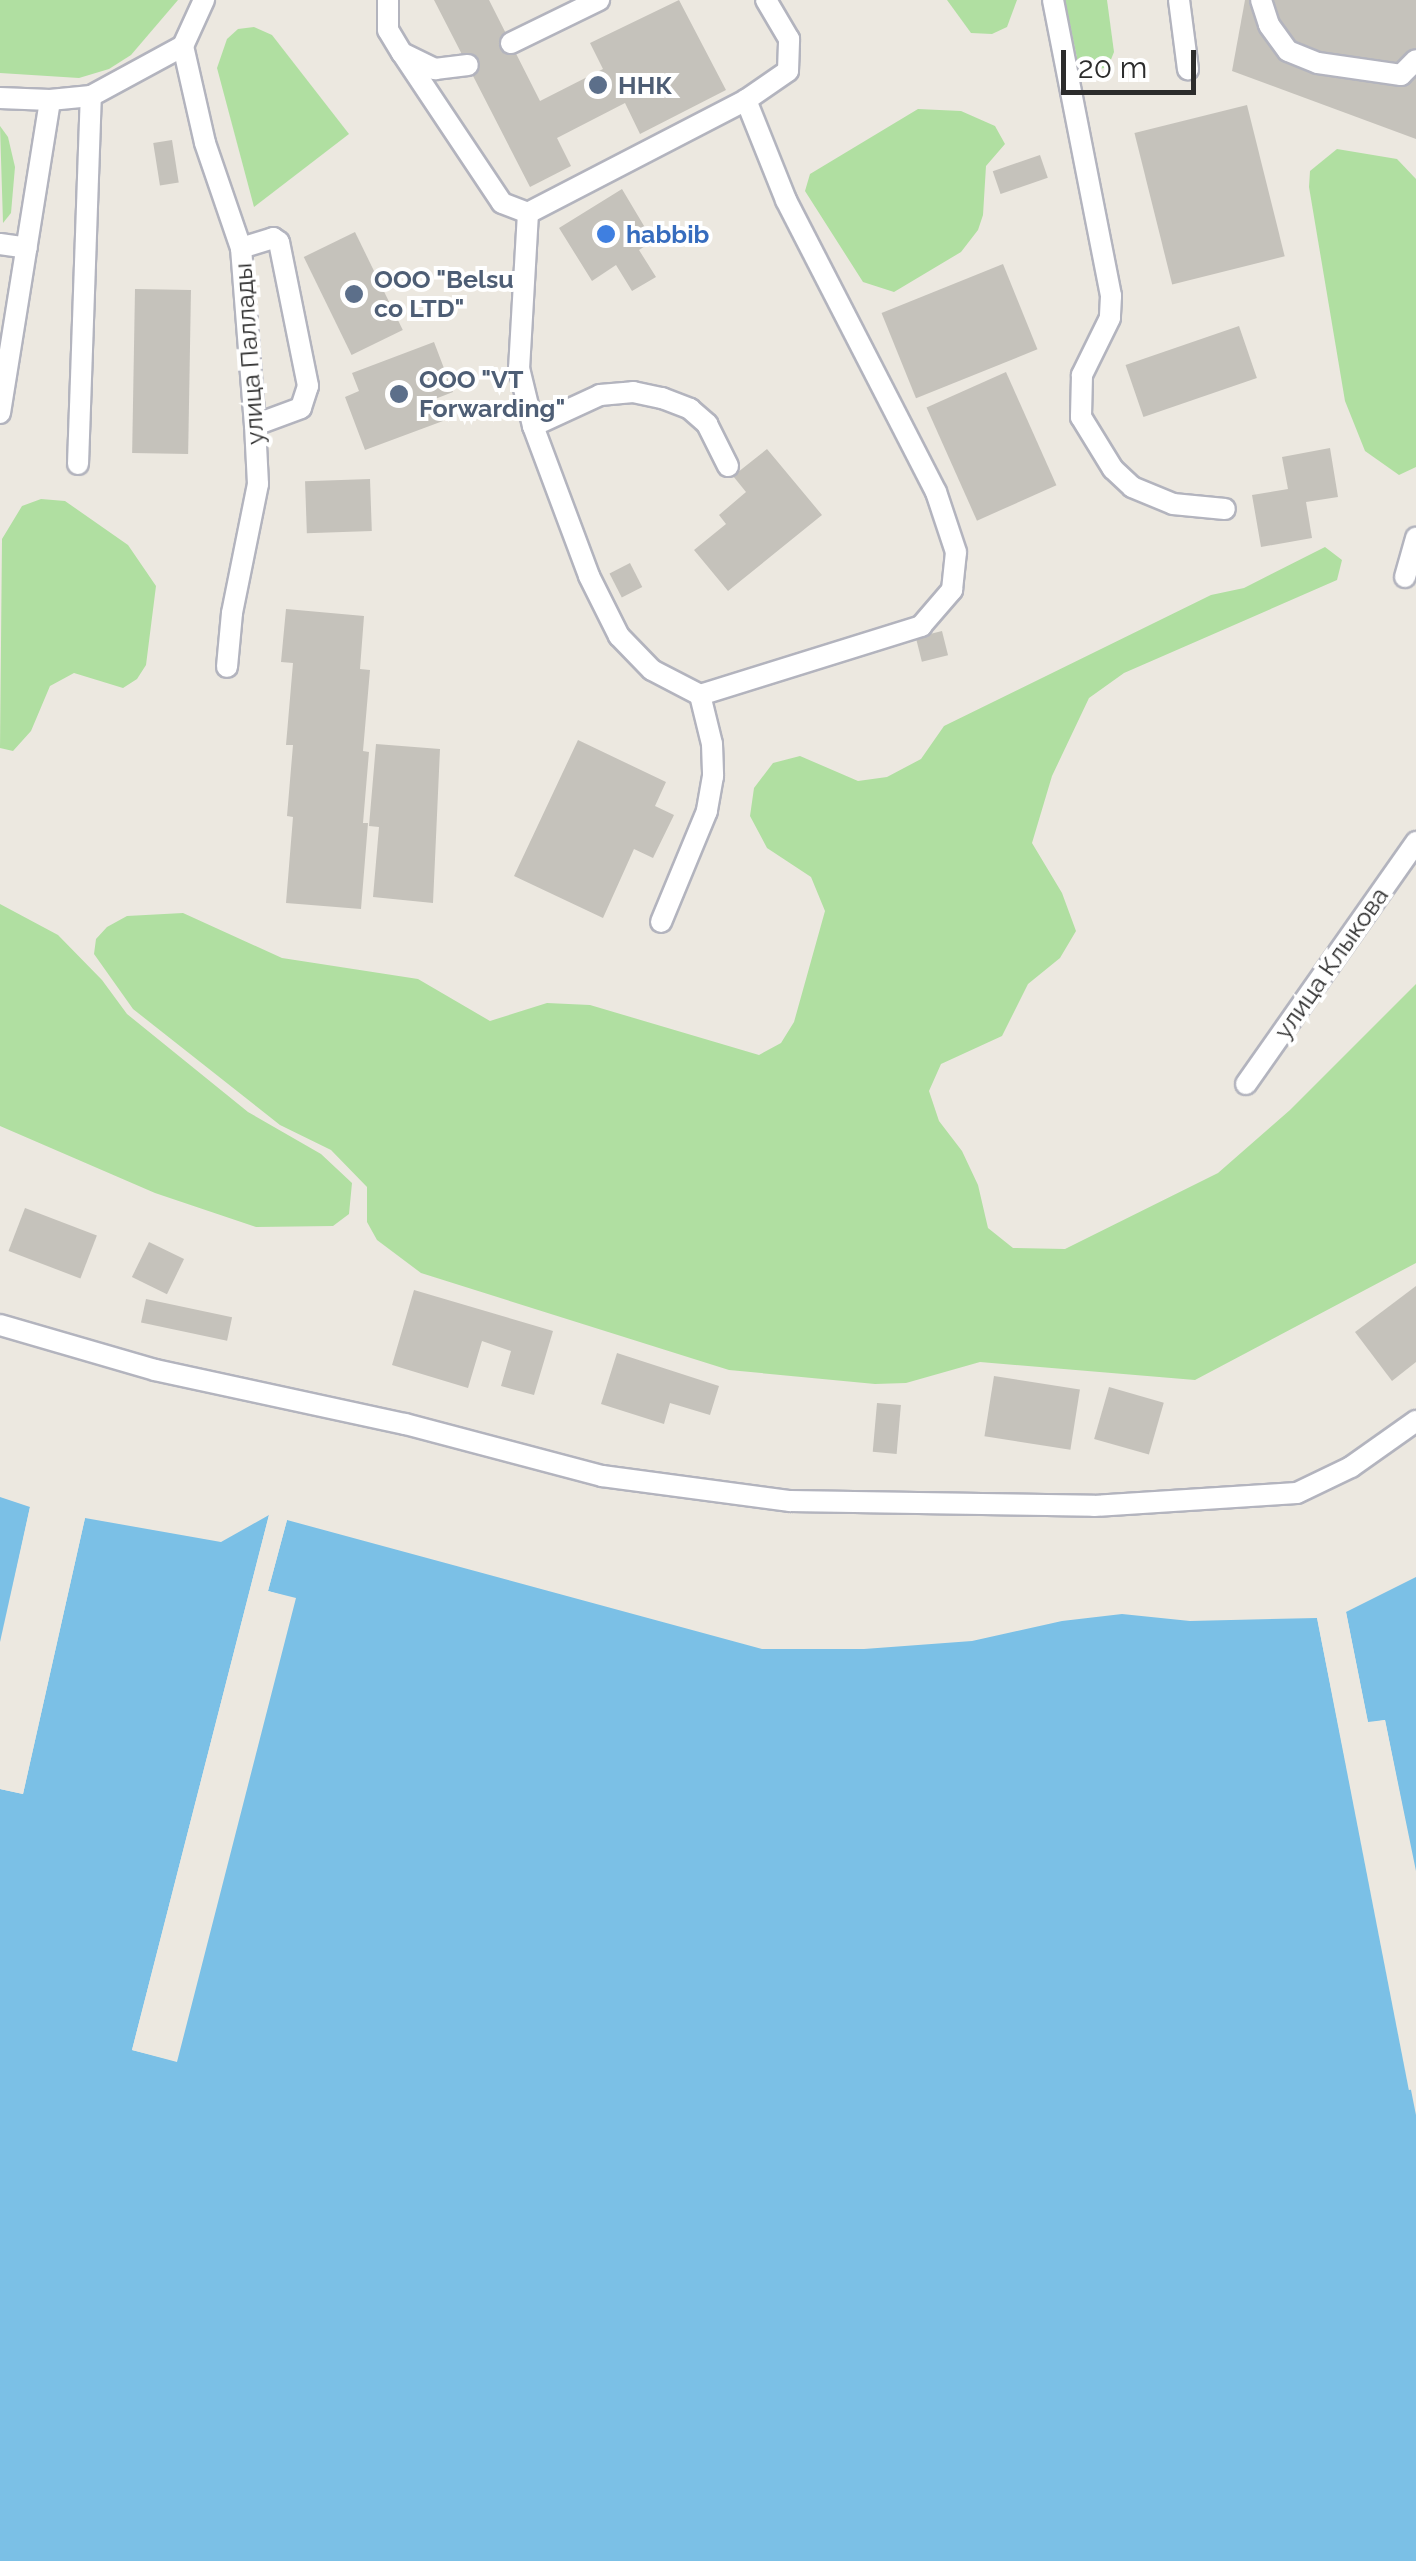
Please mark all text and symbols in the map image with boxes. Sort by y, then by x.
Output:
scale bar [1066,30,1201,92]
text: 20 m [1078,50,1147,85]
place label: ННК [618,70,672,100]
marker: ННК [587,74,609,96]
place label: habbib [626,219,709,249]
marker: habbib [595,223,617,245]
street label: улица Паллады [228,262,270,446]
place label: OOO "Belsu co LTD" [374,265,514,324]
marker: OOO "Belsu co LTD" [343,283,365,305]
place label: OOO "VT Forwarding" [419,365,565,424]
marker: OOO "VT Forwarding" [388,383,410,405]
street label: улица Клыкова [1268,881,1394,1045]

